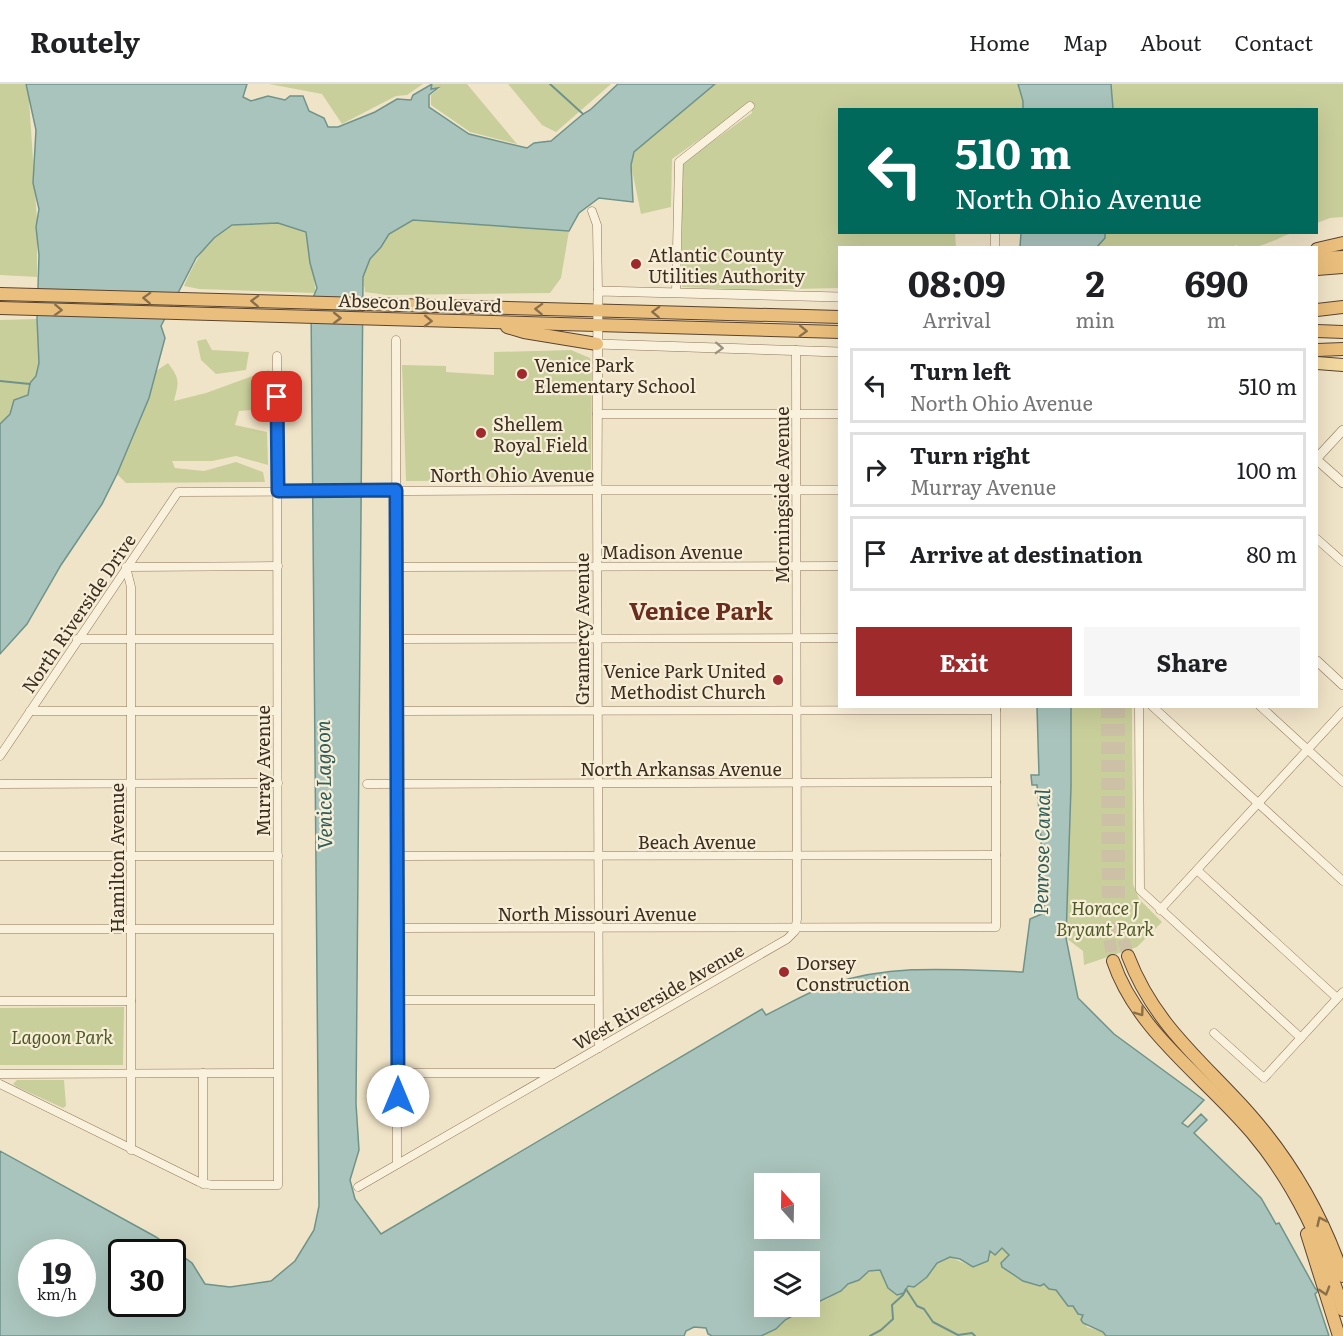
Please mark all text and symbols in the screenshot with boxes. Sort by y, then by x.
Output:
text: Routely [30,20,140,62]
text: Home [969,26,1030,57]
text: Map [1063,26,1107,57]
text: About [1140,26,1202,57]
text: Contact [1235,26,1313,57]
text: 510 m [955,120,1071,182]
icon: left [856,132,934,210]
text: North Ohio Avenue [955,177,1202,217]
place label: Atlantic County Utilities Authority [648,241,806,289]
text: 08:09 [908,255,1006,308]
text: 2 [1085,255,1105,308]
text: 690 [1184,255,1248,308]
marker: Atlantic County Utilities Authority [629,257,643,271]
street label: Absecon Boulevard [338,286,502,318]
one-way arrow [143,291,152,304]
one-way arrow [251,294,260,307]
one-way arrow [535,303,544,315]
one-way arrow [54,304,63,316]
text: Arrival [923,304,991,334]
text: min [1075,304,1115,334]
text: m [1207,304,1226,334]
one-way arrow [651,306,660,318]
one-way arrow [332,312,341,324]
one-way arrow [423,314,432,327]
one-way arrow [798,325,807,338]
one-way arrow [714,342,723,355]
place label: Venice Park Elementary School [534,351,696,399]
text: Turn left [910,354,1011,387]
marker: Venice Park Elementary School [515,367,529,381]
icon: left [859,369,892,402]
text: 510 m [1238,369,1297,402]
pin [251,371,302,422]
icon: arrive [260,380,293,413]
text: North Ohio Avenue [910,387,1093,417]
street label: Morningside Avenue [768,406,795,584]
place label: Shellem Royal Field [493,410,588,458]
marker: Shellem Royal Field [474,426,488,440]
text: Turn right [910,438,1030,471]
icon: right [859,453,892,486]
text: 100 m [1237,453,1297,486]
street label: North Ohio Avenue [430,461,594,488]
text: Murray Avenue [910,471,1056,501]
street label: North Riverside Drive [14,528,142,698]
icon: arrive [859,537,892,570]
text: Arrive at destination [910,537,1143,570]
text: 80 m [1246,537,1297,570]
street label: Madison Avenue [601,538,743,565]
street label: Gramercy Avenue [568,553,595,705]
district label: Venice Park [629,592,774,627]
button: Exit [856,627,1072,696]
button: Share [1084,627,1300,696]
place label: Venice Park United Methodist Church [603,657,766,705]
marker: Venice Park United Methodist Church [771,673,785,687]
street label: Murray Avenue [249,705,276,837]
water label: Venice Lagoon [306,720,338,850]
street label: North Arkansas Avenue [580,755,782,782]
street label: Hamilton Avenue [103,783,130,933]
water label: Penrose Canal [1024,788,1056,915]
street label: Beach Avenue [638,828,756,855]
park label: Horace J Bryant Park [1056,894,1154,942]
street label: North Missouri Avenue [497,900,697,927]
street label: West Riverside Avenue [567,936,749,1056]
place label: Dorsey Construction [796,949,910,997]
marker: Dorsey Construction [777,965,791,979]
one-way arrow [1133,1006,1144,1017]
park label: Lagoon Park [11,1023,113,1050]
position arrow [366,1064,430,1128]
north arrow [754,1173,820,1239]
map controls [754,1173,820,1317]
one-way arrow [1317,1217,1329,1228]
speed limit sign: 30 [108,1239,186,1317]
text: 19 [42,1249,72,1293]
button: layers [754,1251,820,1317]
text: km/h [37,1282,77,1305]
one-way arrow [1318,1285,1330,1296]

